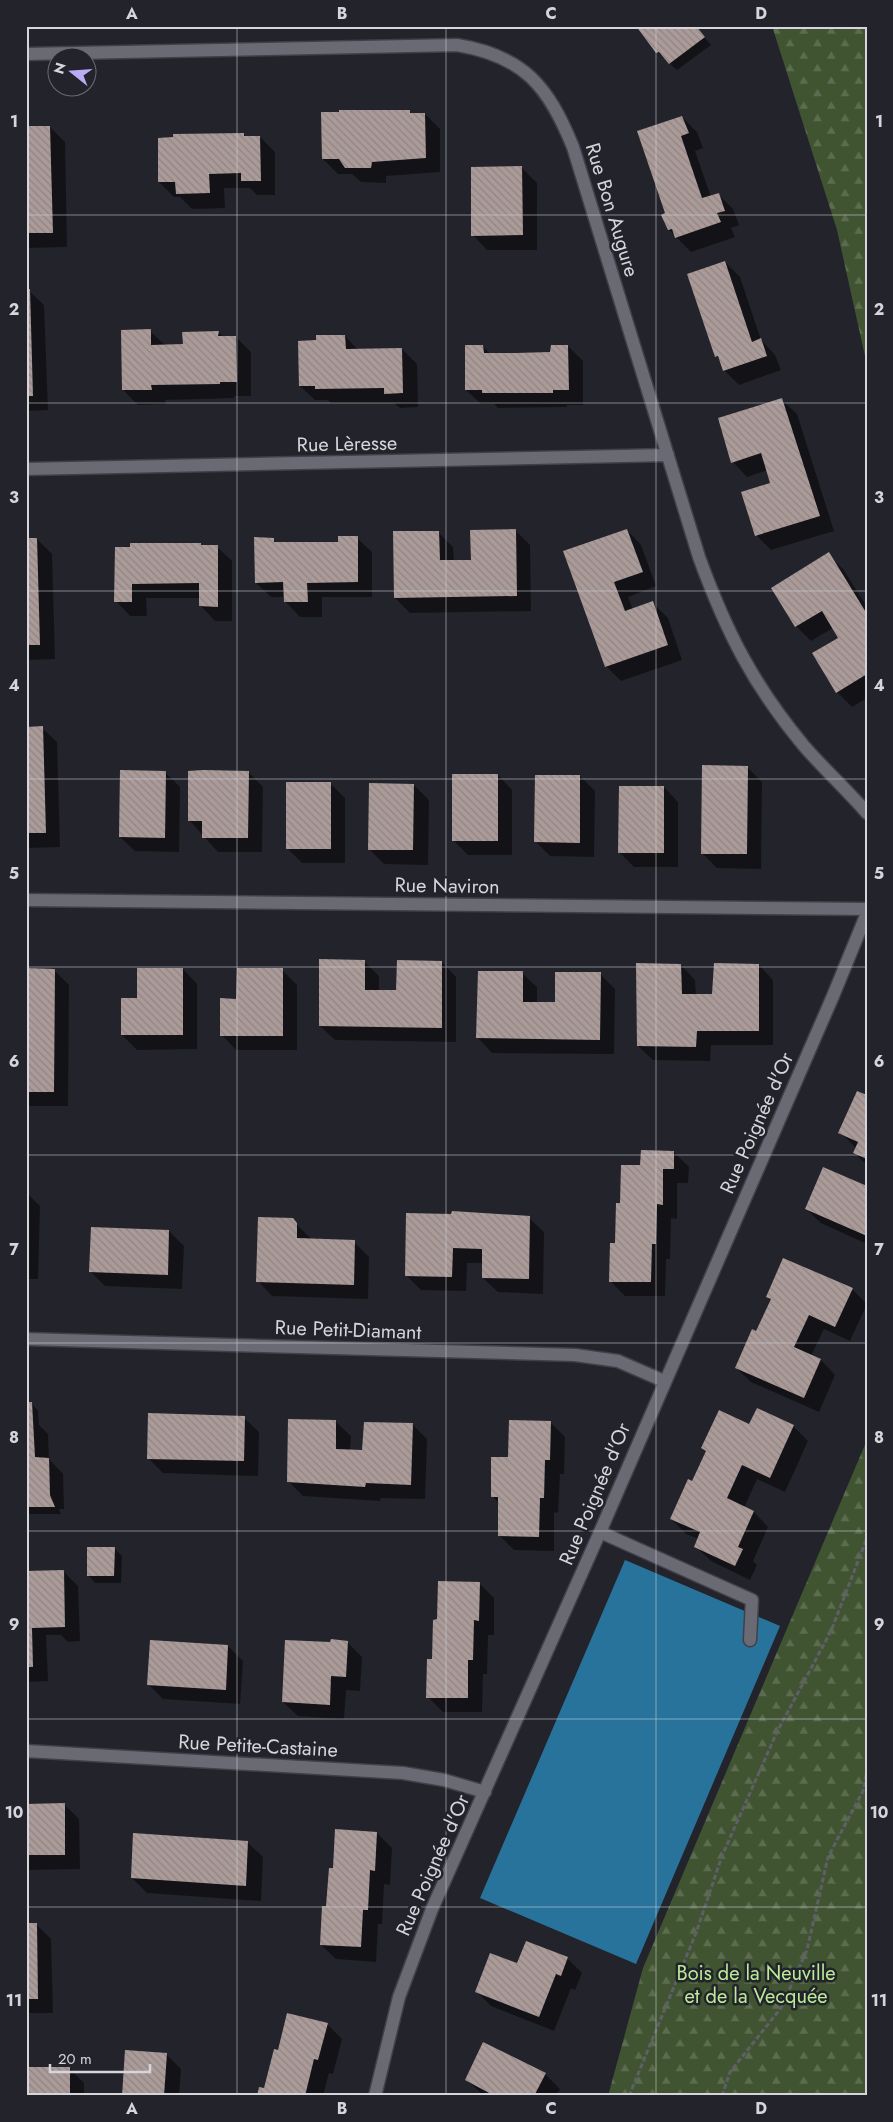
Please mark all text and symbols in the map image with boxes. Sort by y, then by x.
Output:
text: A [125,2,138,25]
text: B [337,2,347,25]
text: C [545,2,557,25]
text: D [755,2,767,25]
north arrow [48,48,98,98]
text: N [48,60,71,76]
text: 1 [10,110,18,133]
text: 1 [875,110,883,133]
street label: Rue Bon Augure [578,139,646,281]
text: 2 [9,298,19,321]
text: 2 [874,298,884,321]
street label: Rue Lèresse [296,429,398,459]
text: 3 [9,486,19,509]
text: 3 [874,486,884,509]
text: 4 [8,674,20,697]
text: 4 [873,674,885,697]
text: 5 [9,862,19,885]
text: 5 [874,862,884,885]
street label: Rue Naviron [394,871,500,901]
street label: Rue Poignée d'Or [713,1047,801,1198]
text: 6 [9,1050,19,1073]
text: 6 [874,1050,884,1073]
text: 7 [9,1238,19,1261]
text: 7 [874,1238,884,1261]
street label: Rue Petit-Diamant [274,1313,422,1347]
street label: Rue Poignée d'Or [552,1418,638,1570]
text: 8 [9,1426,19,1449]
text: 8 [874,1426,884,1449]
text: 9 [9,1613,19,1636]
text: 9 [874,1613,884,1636]
street label: Rue Petite-Castaine [177,1727,339,1765]
street label: Rue Poignée d'Or [389,1789,477,1940]
text: 10 [5,1801,23,1824]
text: 10 [870,1801,888,1824]
park label: Bois de la Neuville et de la Vecquée [676,1959,836,2011]
text: 11 [6,1989,22,2012]
text: 11 [871,1989,887,2012]
scale bar [50,2042,150,2074]
text: 20 m [58,2048,92,2070]
text: A [125,2097,138,2120]
text: B [337,2097,347,2120]
text: C [545,2097,557,2120]
text: D [755,2097,767,2120]

